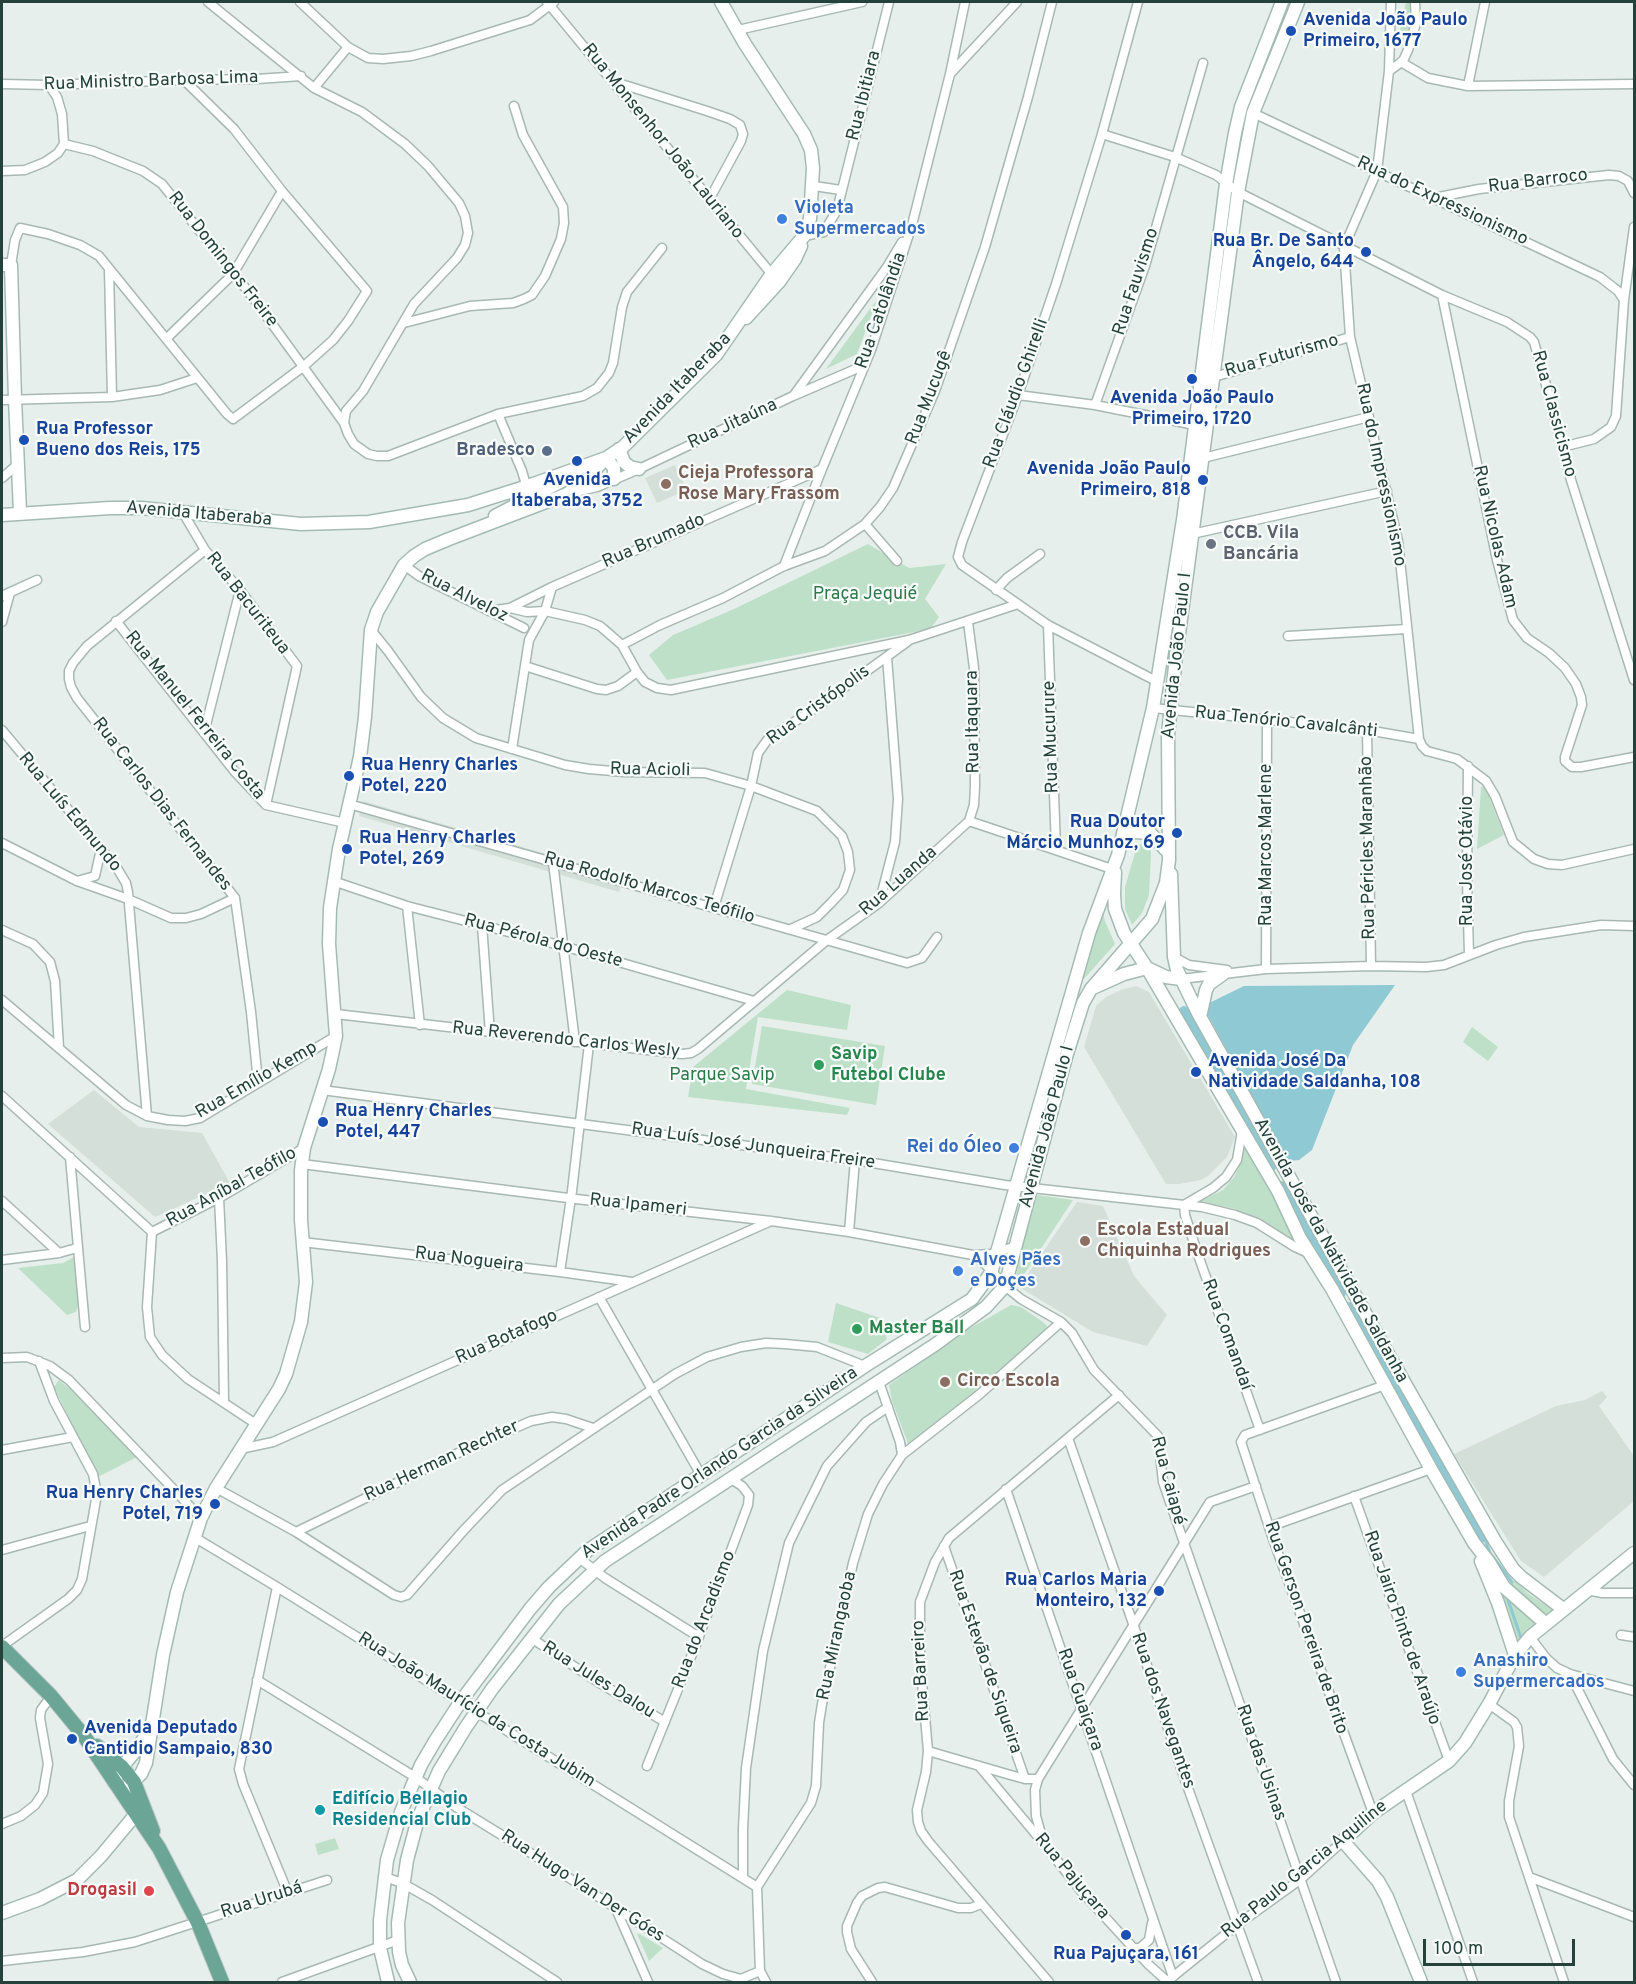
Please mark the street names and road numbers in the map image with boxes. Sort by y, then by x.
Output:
street label: Rua Monsenhor João Lauriano [576,40,748,244]
street label: Rua Ibitiara [843,49,887,143]
street label: Rua Ministro Barbosa Lima [43,67,259,97]
street label: Rua do Expressionismo [1353,153,1531,251]
street label: Rua Barroco [1487,165,1589,199]
street label: Rua Domingos Freire [162,188,282,332]
street label: Rua Fauvismo [1109,225,1165,339]
street label: Rua Catolândia [852,250,912,372]
street label: Rua Cláudio Ghirelli [980,316,1054,472]
street label: Avenida Itaberaba [619,329,737,449]
street label: Rua Futurismo [1223,330,1341,384]
street label: Rua Mucugê [902,348,958,448]
street label: Rua Classicismo [1526,348,1580,480]
street label: Rua do Impressionismo [1350,381,1410,569]
street label: Rua Jitaúna [685,395,781,455]
street label: Rua Nicolas Adam [1467,463,1521,611]
street label: Avenida Itaberaba [125,498,273,532]
street label: Rua Brumado [599,510,709,574]
street label: Rua Bacuriteua [200,549,294,659]
street label: Rua Alveloz [417,566,511,628]
street label: Avenida João Paulo I [1159,572,1197,740]
street label: Rua Manuel Ferreira Costa [119,627,269,805]
street label: Rua Cristópolis [763,661,875,751]
street label: Rua Itaquara [962,670,986,774]
street label: Rua Mucurure [1039,680,1065,794]
street label: Rua Tenório Cavalcânti [1193,703,1379,743]
street label: Rua Carlos Dias Fernandes [87,714,235,896]
street label: Rua Luís Edmundo [13,749,125,877]
street label: Rua Péricles Maranhão [1357,756,1381,940]
street label: Rua Acioli [610,759,690,783]
street label: Rua Marcos Marlene [1256,764,1278,926]
street label: Rua José Otávio [1457,796,1479,926]
street label: Rua Luanda [856,842,942,922]
street label: Rua Rodolfo Marcos Teófilo [541,849,757,929]
street label: Rua Pérola do Oeste [461,910,625,974]
street label: Rua Reverendo Carlos Wesly [451,1018,681,1064]
street label: Rua Emílio Kemp [192,1037,322,1125]
street label: Avenida João Paulo I [1016,1043,1080,1211]
street label: Avenida José da Natividade Saldanha [1248,1115,1412,1387]
street label: Rua Luís José Junqueira Freire [630,1119,876,1175]
street label: Rua Aníbal Teófilo [163,1143,301,1233]
street label: Rua Ipameri [588,1190,688,1222]
street label: Rua Nogueira [413,1244,525,1278]
street label: Rua Comandaí [1196,1276,1256,1394]
street label: Rua Botafogo [453,1306,561,1370]
street label: Avenida Padre Orlando Garcia da Silveira [578,1363,862,1565]
street label: Rua Herman Rechter [361,1417,523,1507]
street label: Rua Caiapé [1145,1434,1189,1528]
street label: Rua Gerson Pereira de Brito [1258,1519,1352,1737]
street label: Rua Jairo Pinto de Araújo [1358,1528,1444,1728]
street label: Rua do Arcadismo [669,1548,741,1692]
street label: Rua Estevão de Siqueira [942,1567,1026,1757]
street label: Rua Mirangaoba [814,1570,862,1702]
street label: Rua Barreiro [909,1620,935,1722]
street label: Rua João Maurício da Costa Jubim [353,1629,599,1793]
street label: Rua dos Navegantes [1125,1630,1199,1792]
street label: Rua Jules Dalou [538,1638,658,1724]
street label: Rua Guaiçara [1051,1646,1107,1754]
street label: Rua das Usinas [1230,1702,1290,1824]
street label: Rua Paulo Garcia Aquiline [1218,1796,1392,1944]
street label: Rua Hugo Van Der Góes [496,1826,668,1948]
street label: Rua Pajuçara [1029,1829,1113,1925]
street label: Rua Urubá [218,1878,306,1924]

